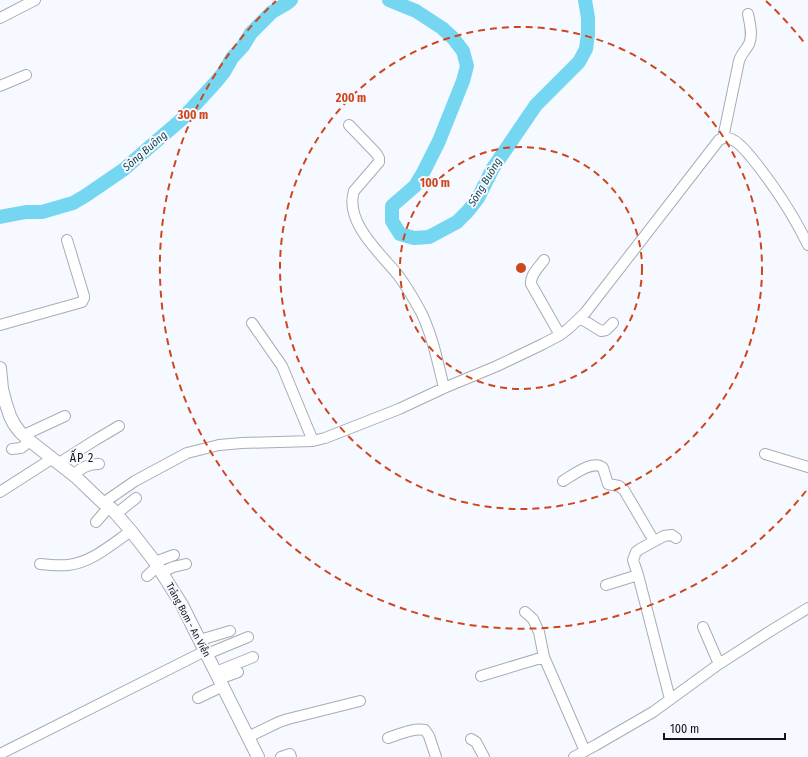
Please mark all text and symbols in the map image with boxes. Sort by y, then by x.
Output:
text: 200 m [335,91,366,105]
text: 300 m [177,108,208,122]
water label: Sông Buông [120,128,170,174]
water label: Sông Buông [465,155,505,209]
text: 100 m [420,176,450,190]
centre of rings [514,261,528,275]
district label: ẤP 2 [70,448,94,465]
street label: Trảng Bom - An Viễn [163,580,213,659]
scale bar [664,715,785,741]
text: 100 m [670,722,699,736]

